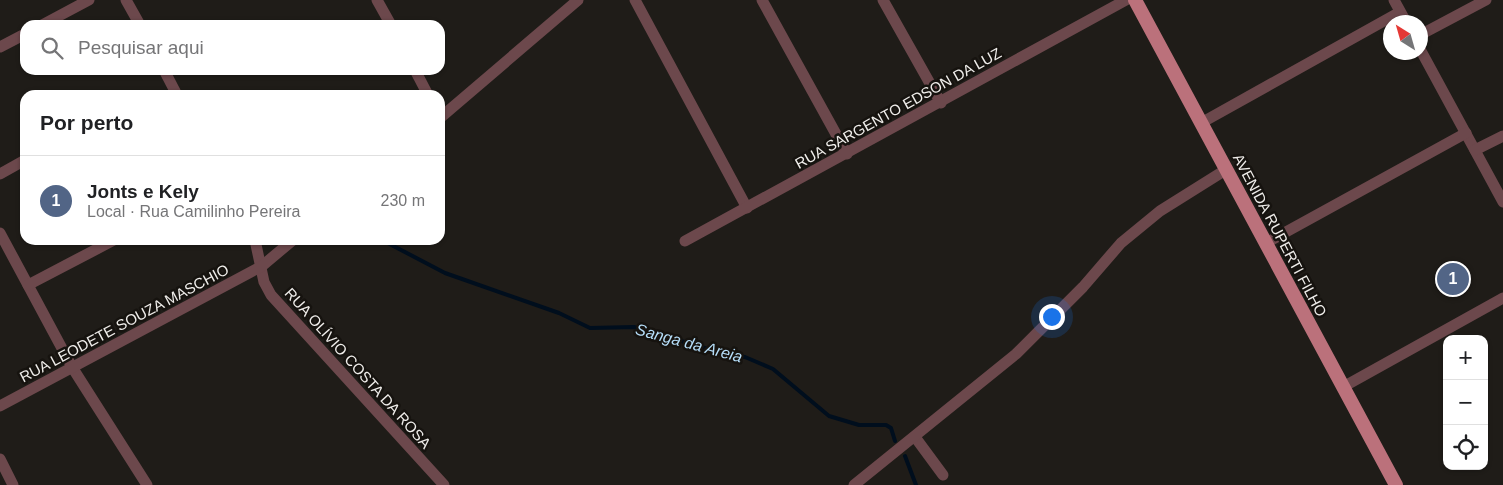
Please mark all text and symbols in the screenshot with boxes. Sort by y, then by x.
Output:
north arrow [1383,15,1428,60]
search box [20,20,445,75]
icon: search [38,34,66,62]
text: Pesquisar aqui [78,37,204,58]
street label: RUA SARGENTO EDSON DA LUZ [792,44,1004,172]
text: Por perto [40,111,133,134]
street label: AVENIDA RUPERTI FILHO [1230,151,1330,319]
text: Jonts e Kely [87,181,199,202]
text: 1 [52,192,60,209]
text: 230 m [381,192,425,209]
text: Local · Rua Camilinho Pereira [87,203,300,220]
pin: 1 [1437,260,1469,298]
street label: RUA LEODETE SOUZA MASCHIO [17,261,231,385]
street label: RUA OLÍVIO COSTA DA ROSA [281,284,435,452]
your location [1039,304,1065,330]
water label: Sanga da Areia [634,321,744,365]
map controls [1443,335,1488,470]
button: + [1443,335,1488,380]
button: − [1443,380,1488,425]
button: locate [1443,425,1488,470]

